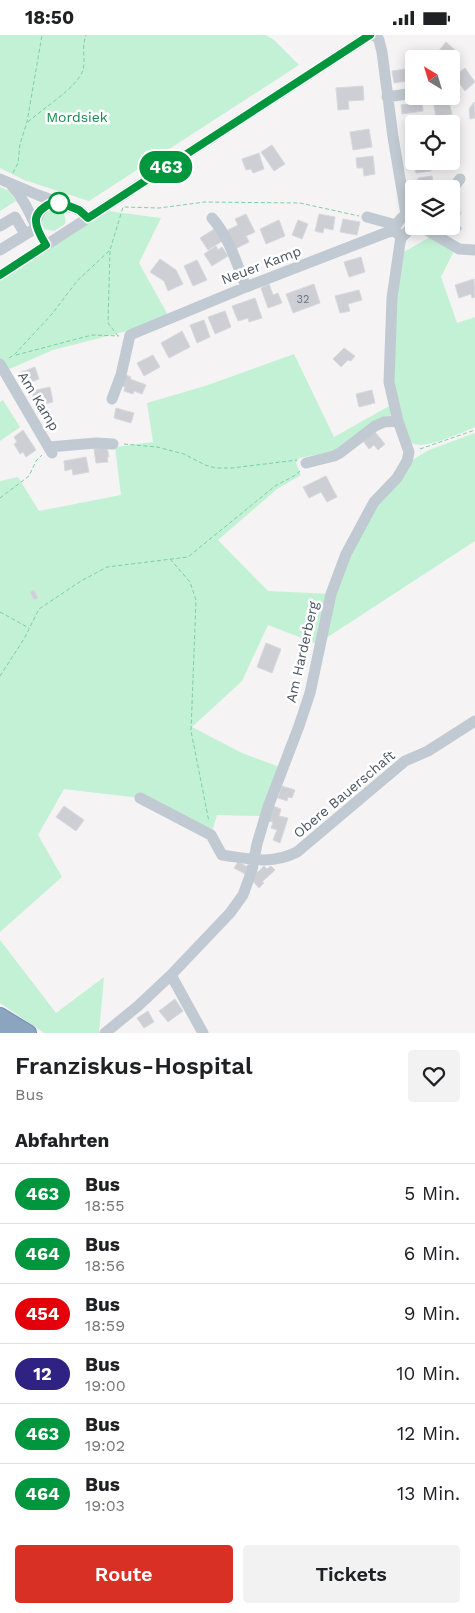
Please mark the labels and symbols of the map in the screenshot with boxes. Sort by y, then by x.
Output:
north arrow [405,50,460,105]
park label: Mordsiek [46,109,108,125]
line badge: 463 [137,151,195,183]
unlabelled marker [48,192,70,214]
street label: Neuer Kamp [219,242,303,288]
house number: 32 [297,293,309,306]
street label: Am Kamp [15,368,63,434]
street label: Am Harderberg [283,599,322,704]
street label: Obere Bauerschaft [290,747,398,841]

